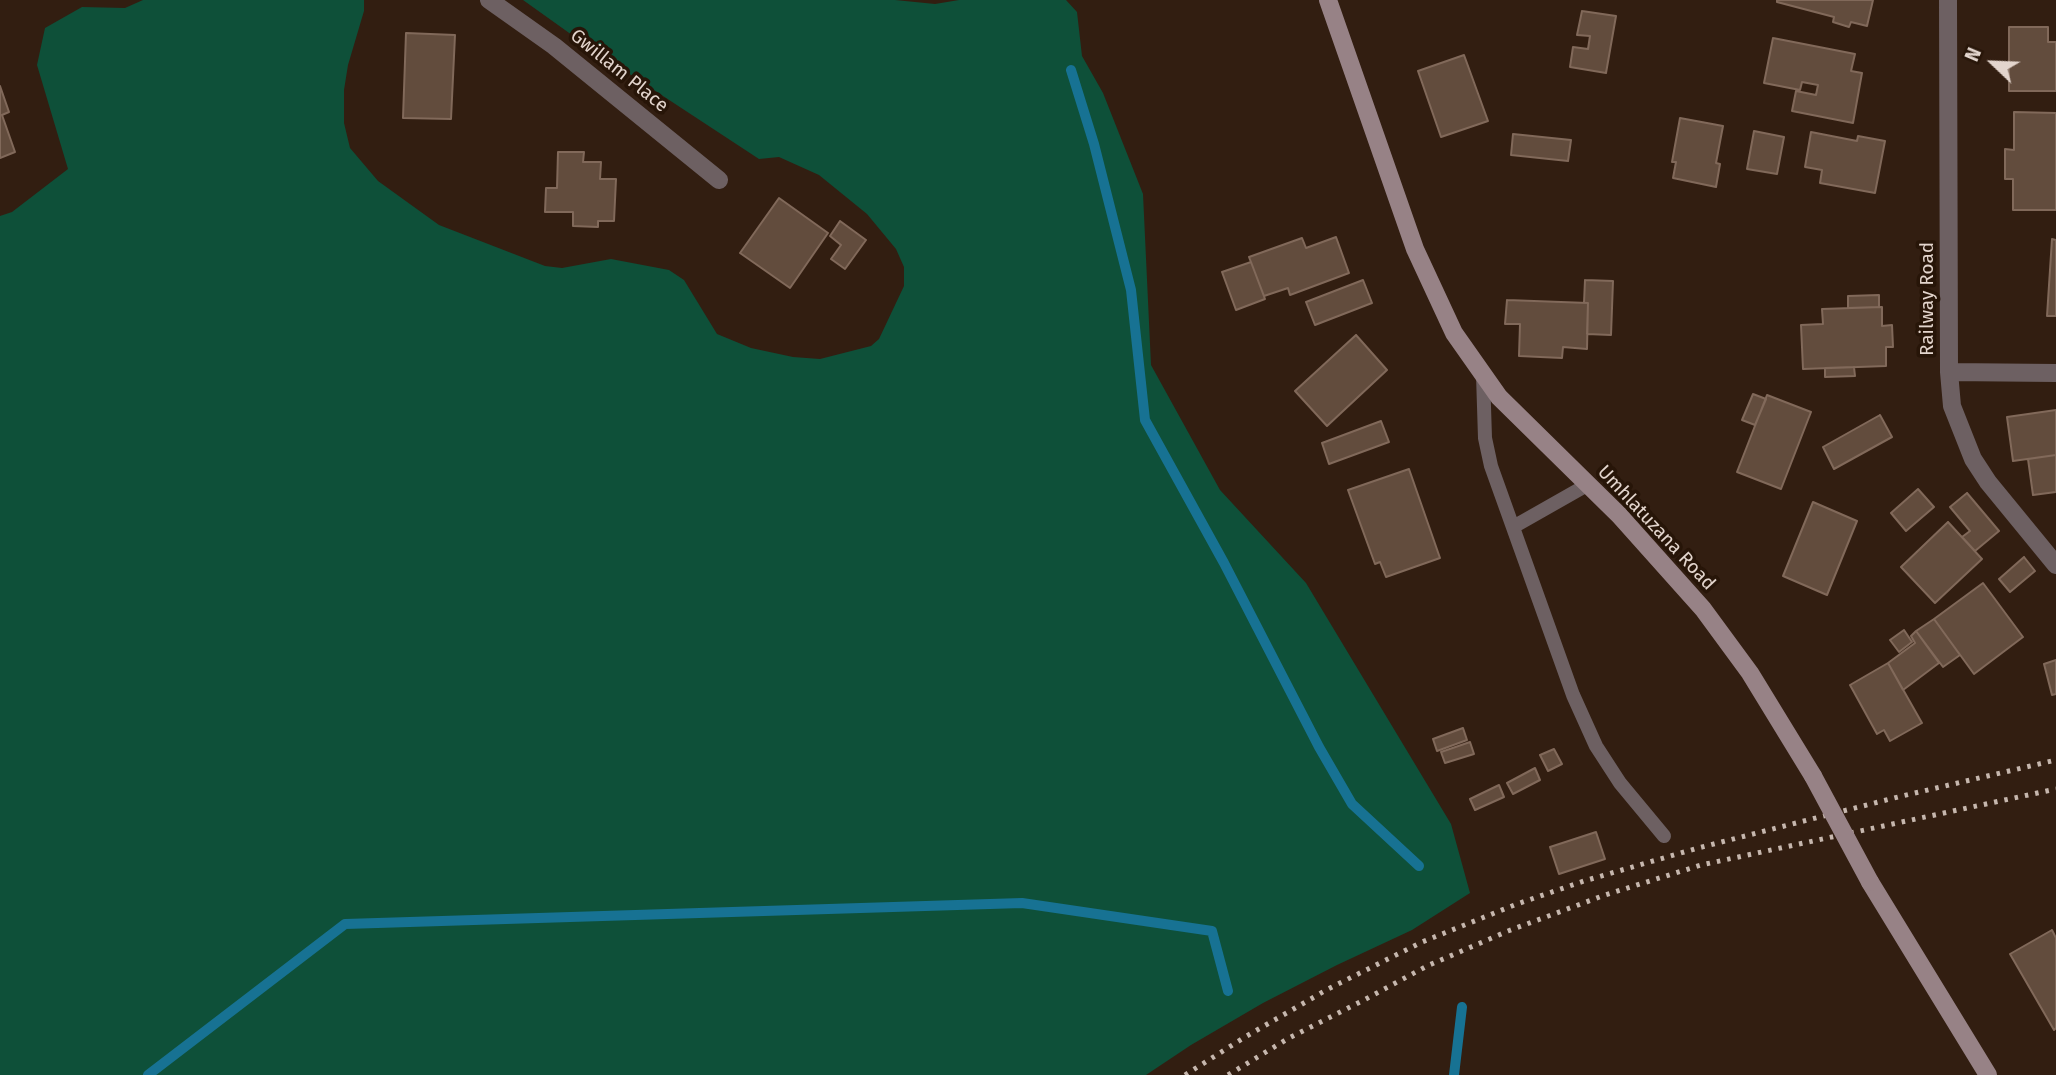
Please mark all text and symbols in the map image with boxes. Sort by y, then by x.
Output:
street label: Gwillam Place [565,25,673,117]
north arrow [1958,28,2028,98]
text: N [1960,44,1986,65]
street label: Railway Road [1917,242,1939,356]
street label: Umhlatuzana Road [1592,461,1720,595]

